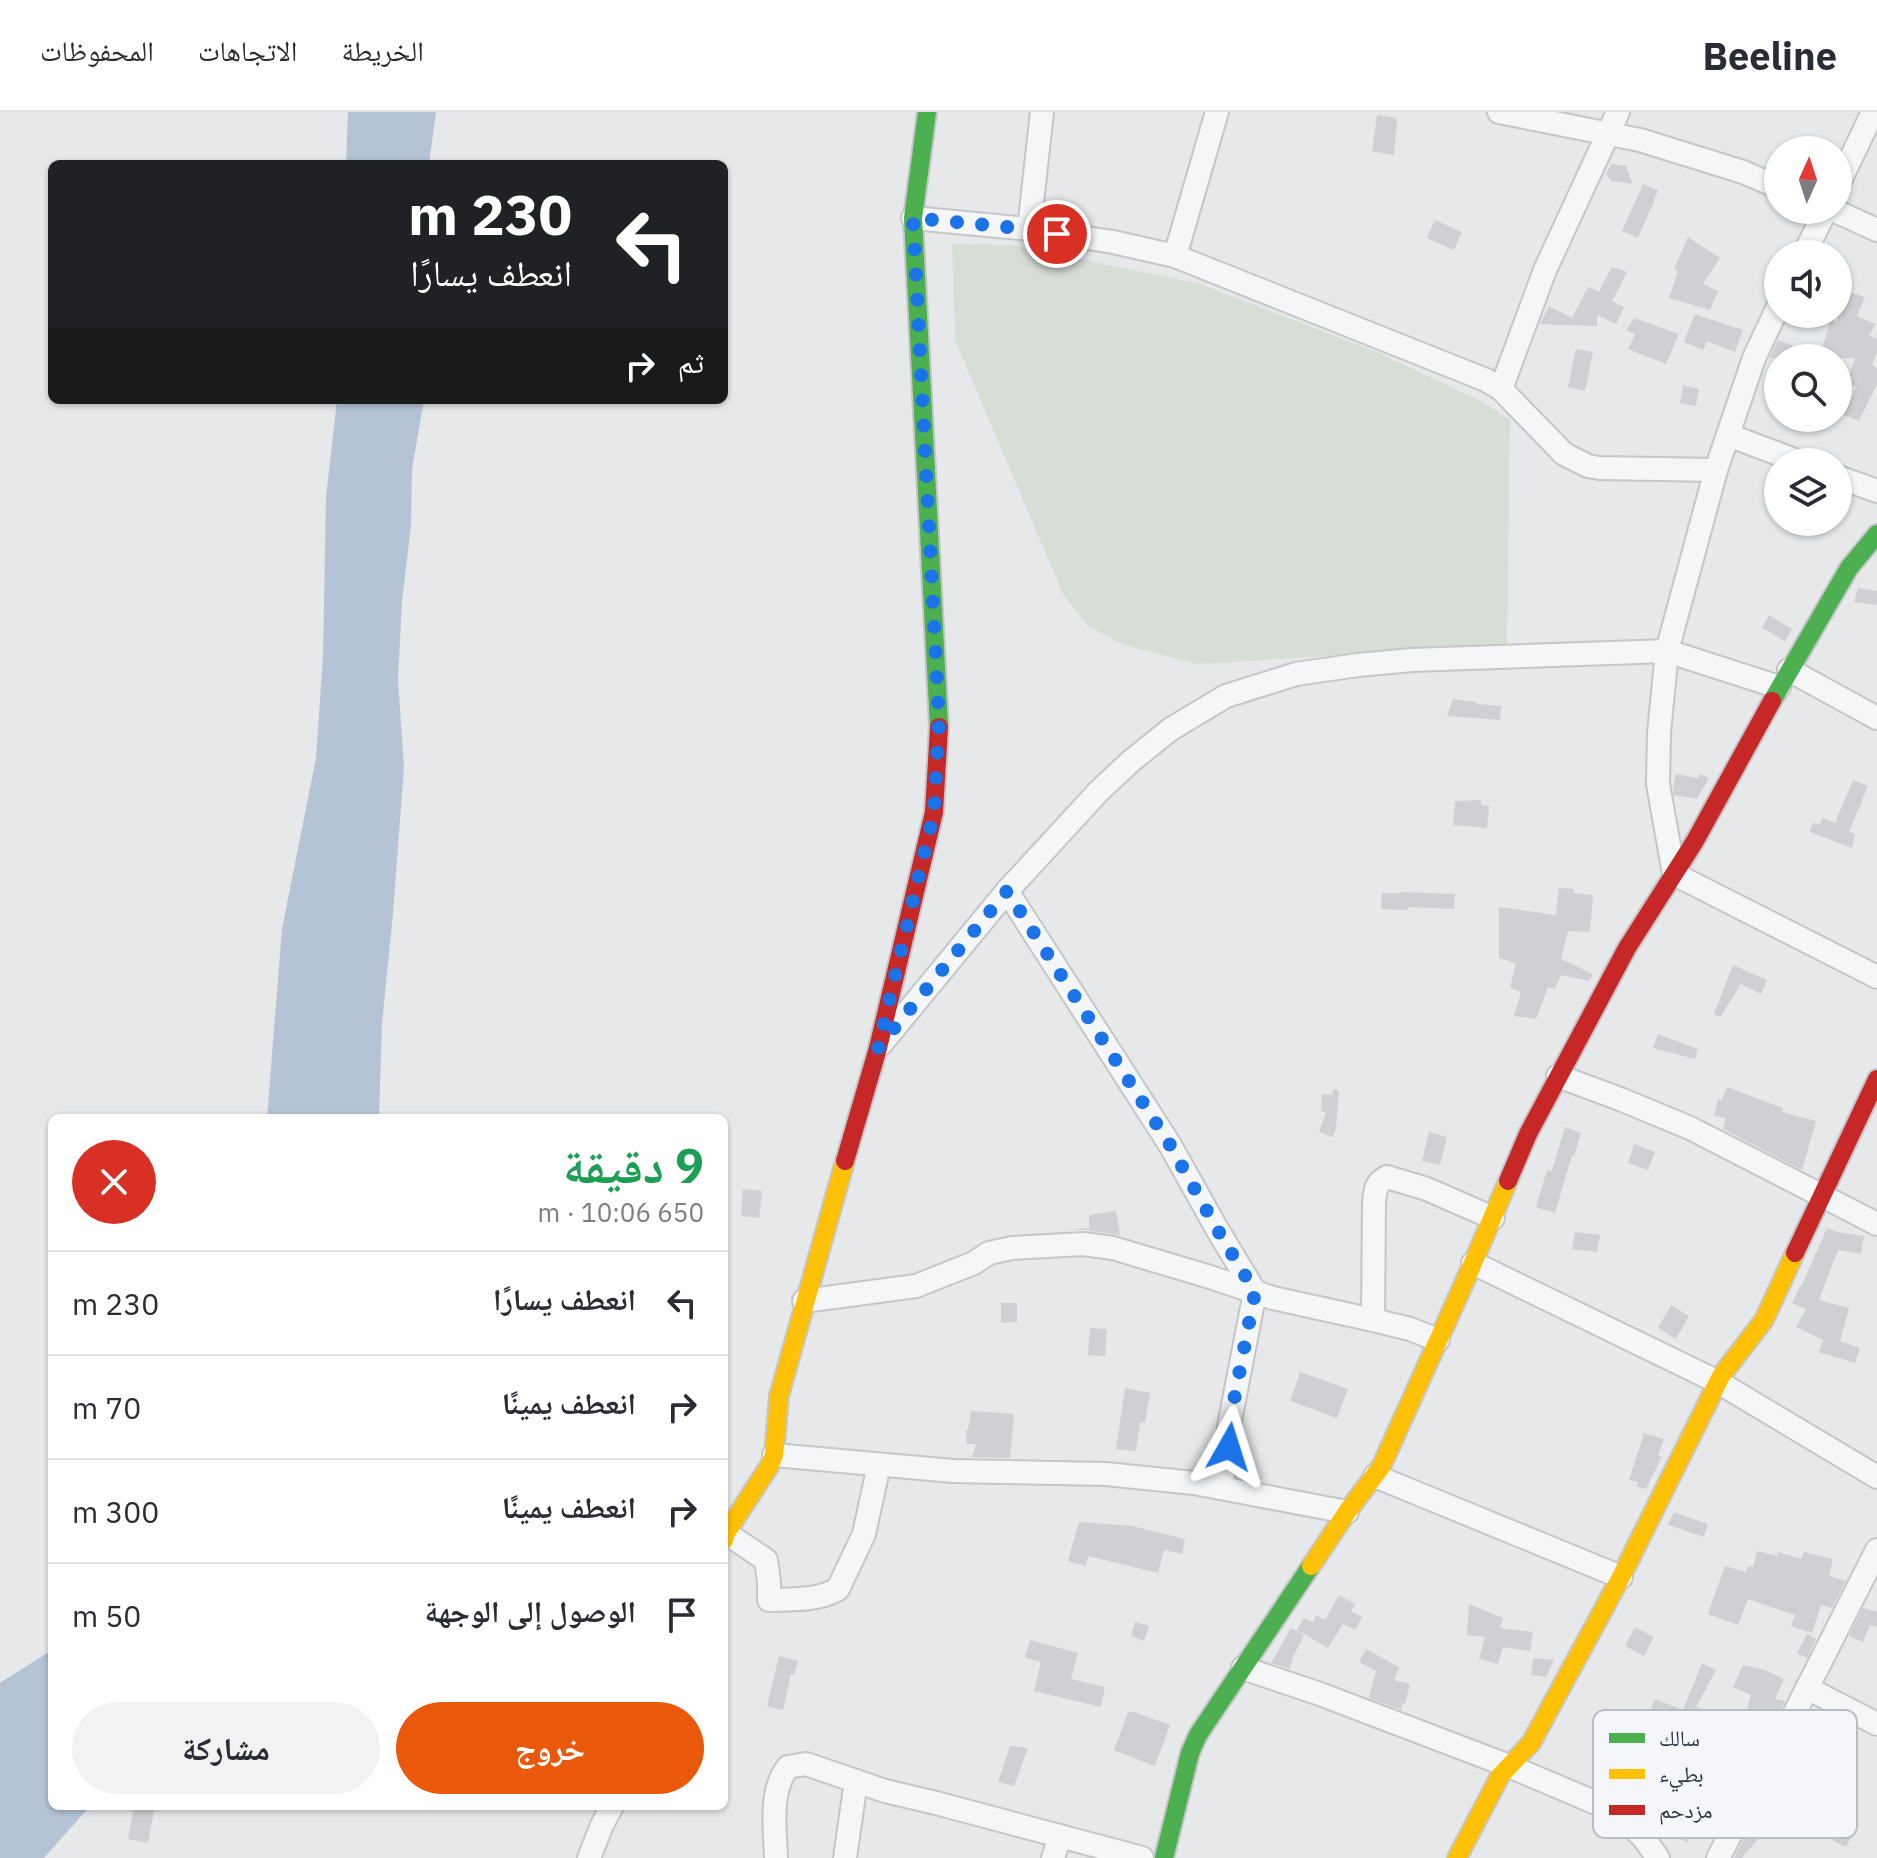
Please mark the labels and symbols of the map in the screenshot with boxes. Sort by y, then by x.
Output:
north arrow [1764,136,1852,224]
pin [1023,200,1091,268]
position arrow [1187,1405,1271,1489]
legend [1593,1710,1857,1838]
text: سالك [1659,1723,1700,1752]
text: بطيء [1659,1759,1704,1792]
text: مزدحم [1659,1795,1713,1825]

